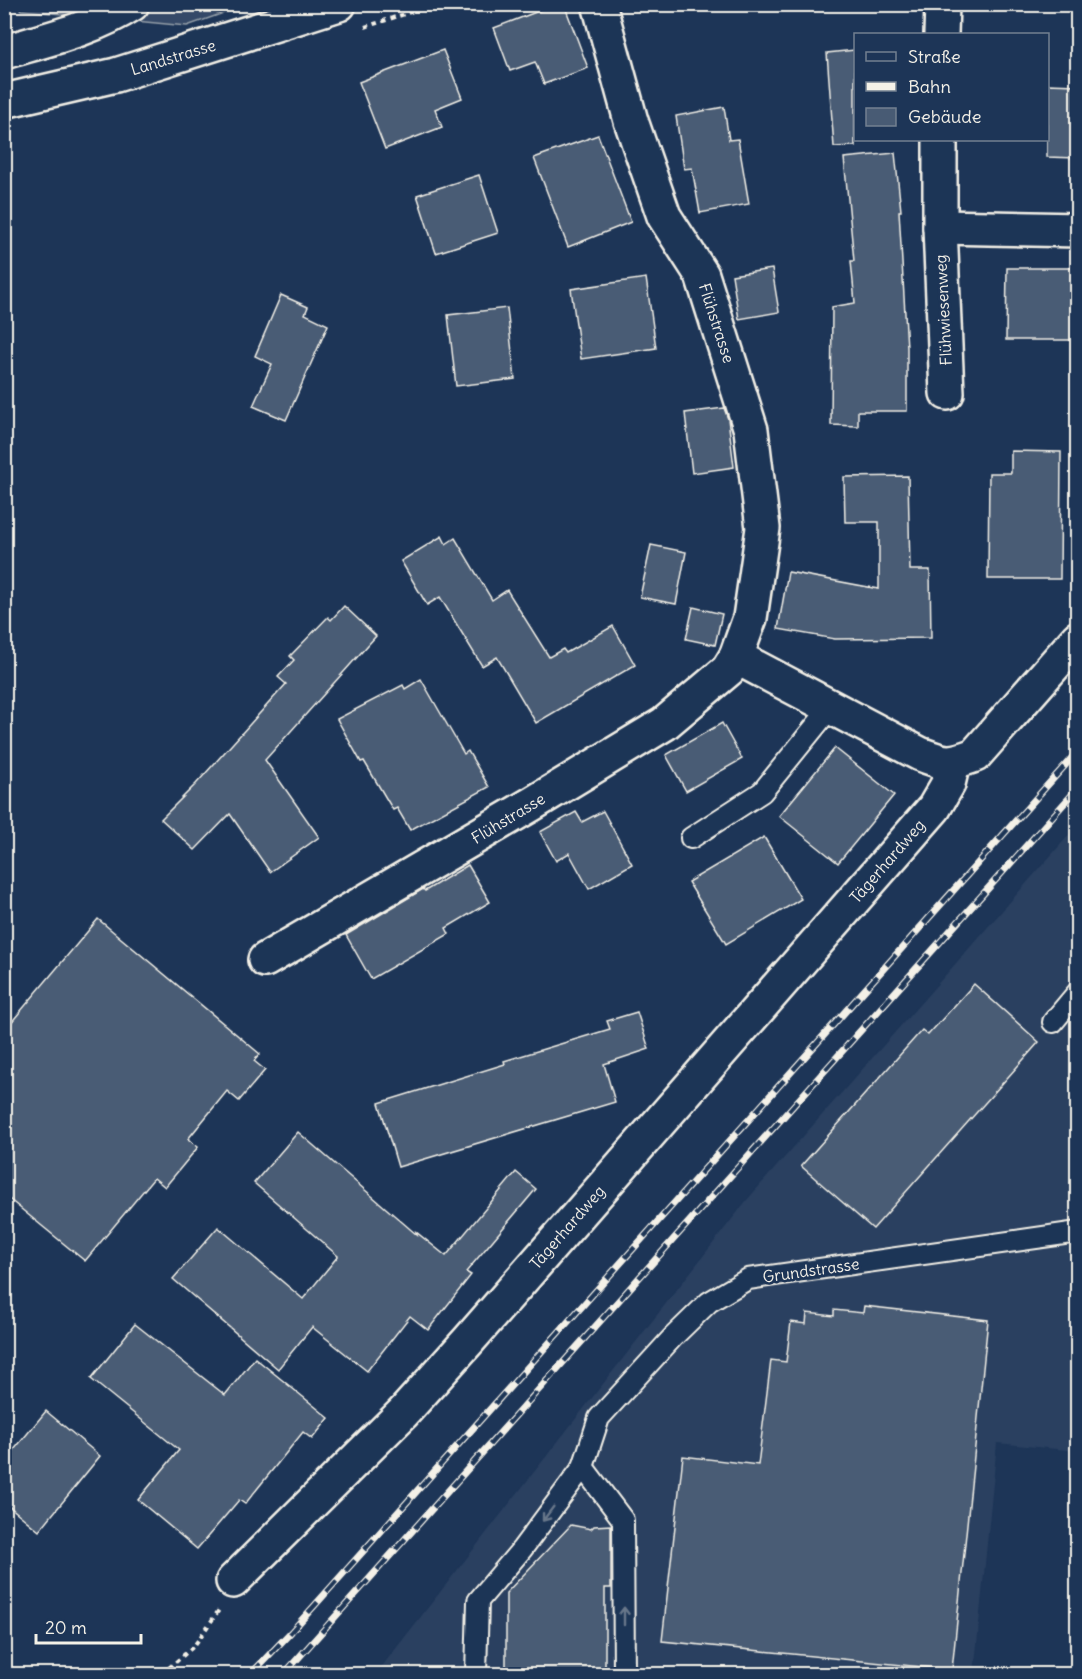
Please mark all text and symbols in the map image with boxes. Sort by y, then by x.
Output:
legend [854,33,1049,141]
street label: Landstrasse [128,35,218,79]
text: Straße [908,45,961,68]
text: Bahn [908,75,951,98]
text: Gebäude [908,105,981,128]
street label: Flühwiesenweg [930,254,956,366]
street label: Flühstrasse [695,281,739,365]
street label: Flühstrasse [467,788,549,848]
street label: Tägerhardweg [845,815,929,907]
street label: Tägerhardweg [525,1181,609,1273]
street label: Grundstrasse [761,1253,861,1287]
one-way arrow [542,1505,554,1521]
scale bar [36,1607,141,1645]
one-way arrow [618,1607,630,1627]
text: 20 m [45,1616,87,1639]

